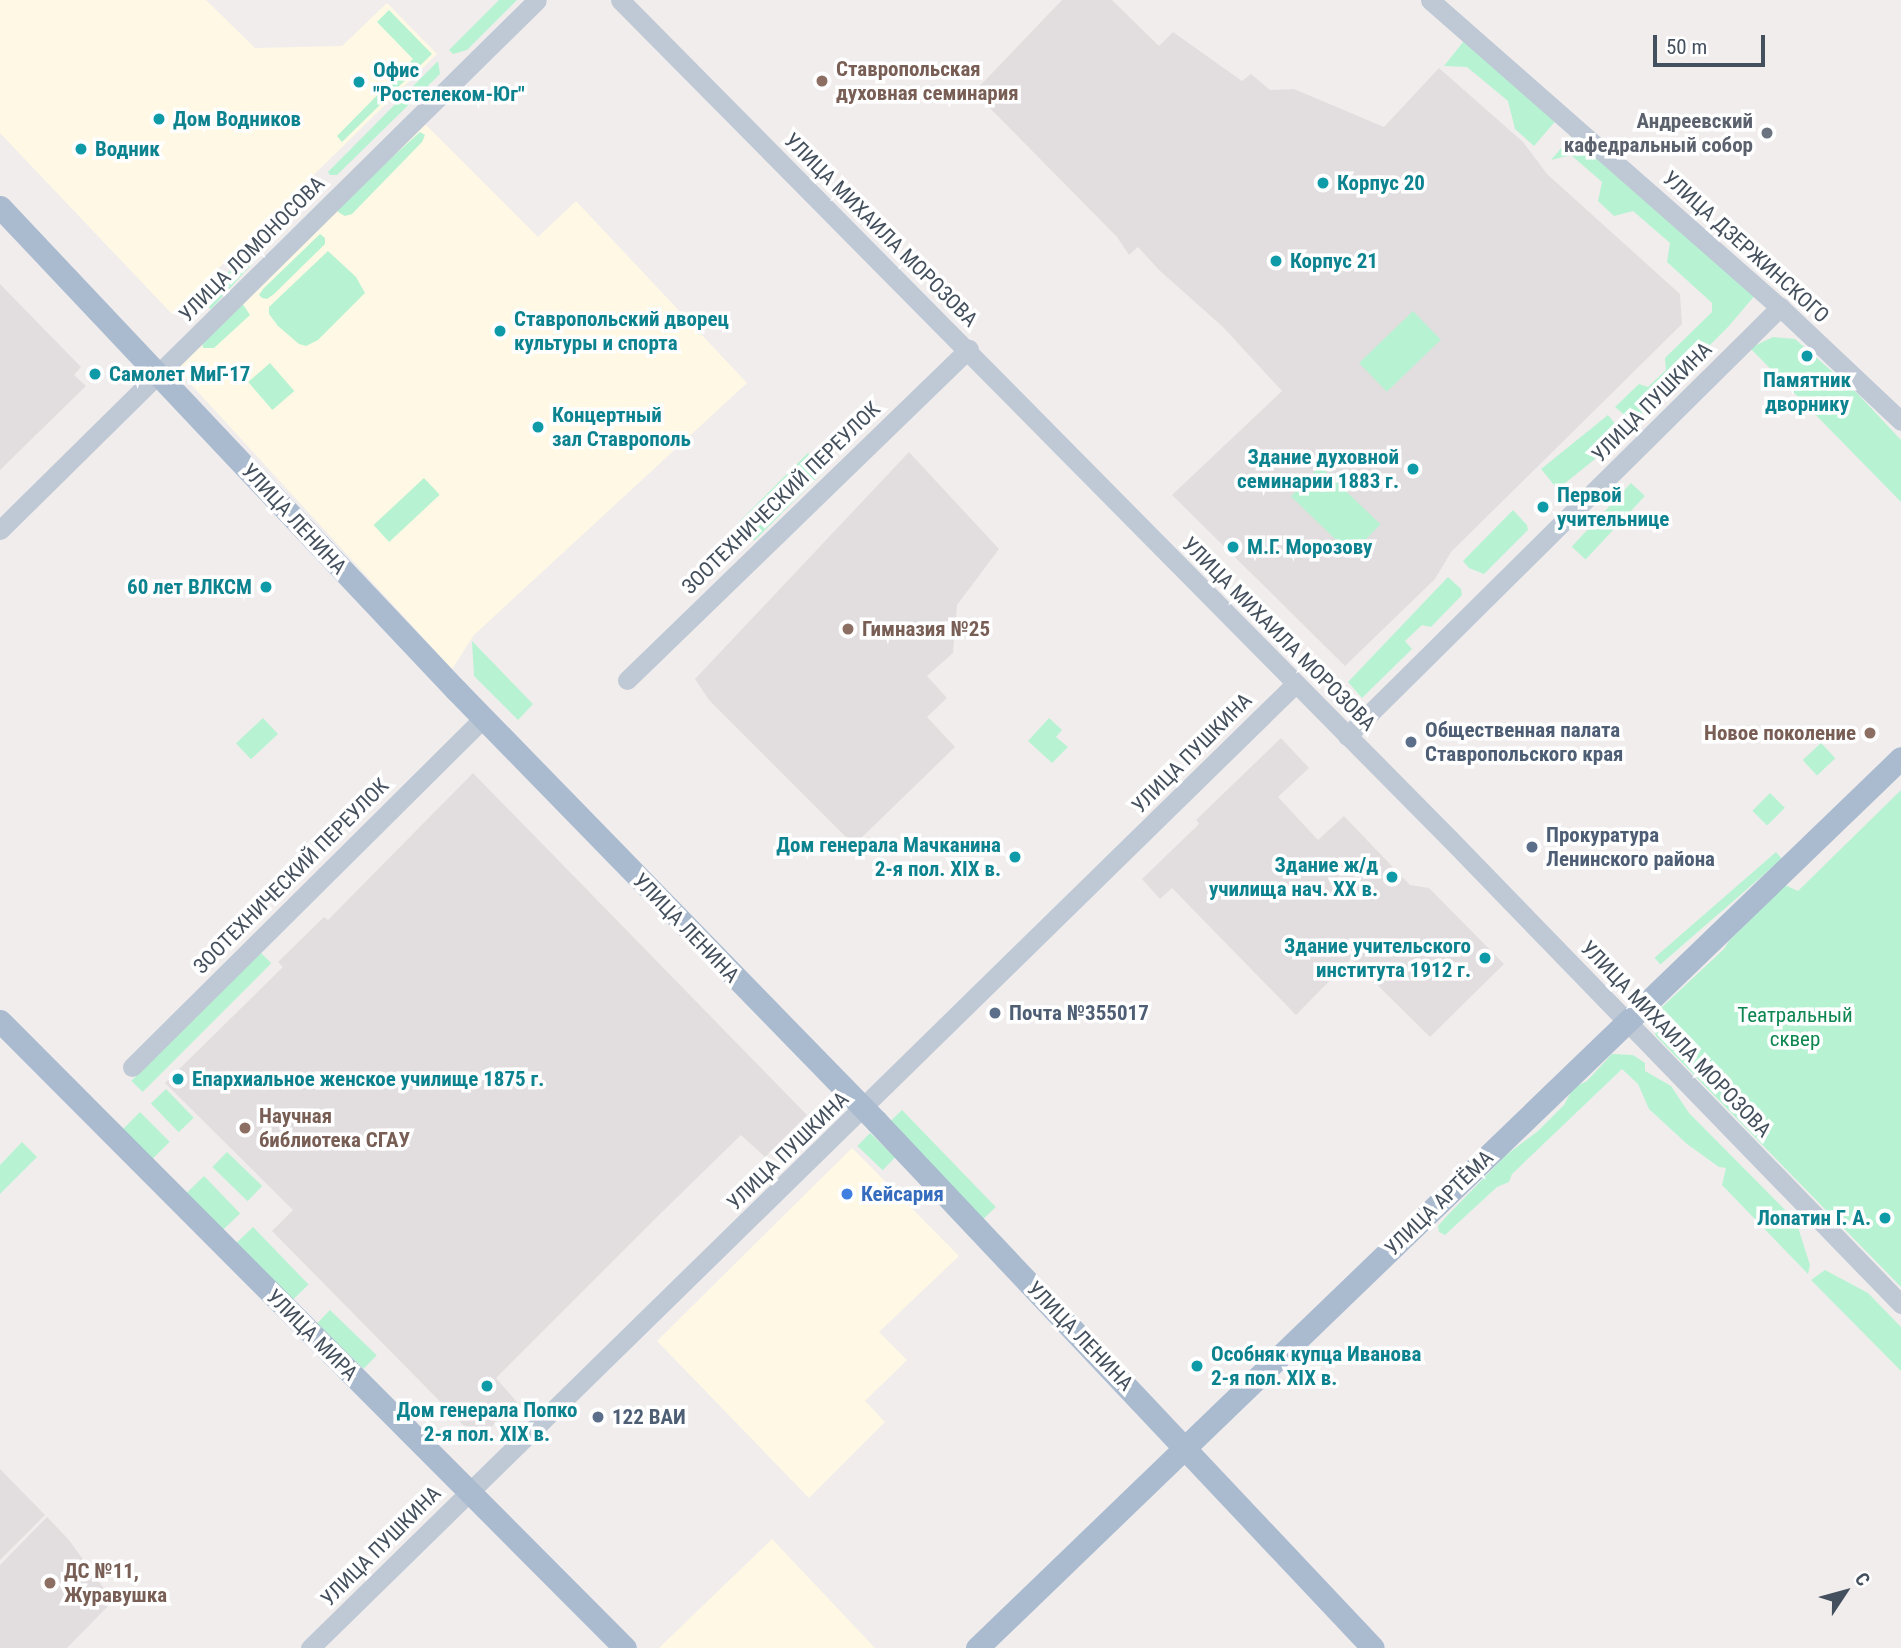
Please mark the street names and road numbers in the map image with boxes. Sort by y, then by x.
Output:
street label: УЛИЦА МИХАИЛА МОРОЗОВА [779,128,983,332]
street label: УЛИЦА ДЗЕРЖИНСКОГО [1658,166,1834,328]
street label: УЛИЦА ЛОМОНОСОВА [174,171,330,327]
street label: УЛИЦА ПУШКИНА [1587,337,1717,467]
street label: ЗООТЕХНИЧЕСКИЙ ПЕРЕУЛОК [677,397,885,599]
street label: УЛИЦА ЛЕНИНА [236,458,352,580]
street label: УЛИЦА МИХАИЛА МОРОЗОВА [1177,532,1381,736]
street label: УЛИЦА ПУШКИНА [1127,688,1257,818]
street label: ЗООТЕХНИЧЕСКИЙ ПЕРЕУЛОК [188,773,394,979]
street label: УЛИЦА ЛЕНИНА [628,868,744,988]
street label: УЛИЦА МИХАИЛА МОРОЗОВА [1576,936,1776,1142]
street label: УЛИЦА ПУШКИНА [722,1087,854,1215]
street label: УЛИЦА АРТЁМА [1380,1145,1498,1261]
street label: УЛИЦА ЛЕНИНА [1022,1276,1138,1396]
street label: УЛИЦА МИРА [261,1284,363,1386]
street label: УЛИЦА ПУШКИНА [316,1481,446,1611]

